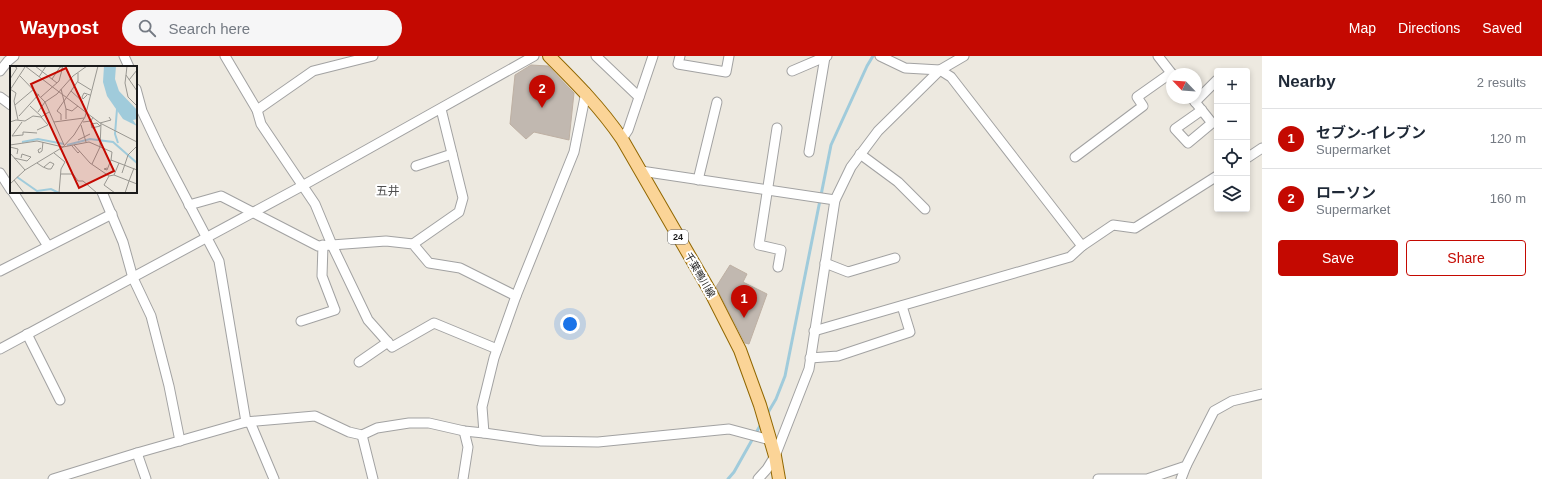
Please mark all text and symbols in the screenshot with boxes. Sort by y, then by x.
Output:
search box [122,10,402,46]
text: Waypost [20,17,98,38]
icon: search [136,17,158,39]
text: Search here [168,20,250,37]
text: Map [1349,20,1376,36]
text: Directions [1398,20,1460,36]
text: Saved [1482,20,1522,36]
inset map [10,66,137,193]
north arrow [1166,68,1202,104]
map controls [1214,68,1250,212]
button: + [1214,68,1250,104]
text: Nearby [1278,72,1336,91]
pin: 2 [529,75,555,108]
text: 2 results [1477,75,1526,90]
button: − [1214,104,1250,140]
text: セブン-イレブン [1316,124,1426,141]
text: 1 [1287,131,1295,146]
text: 120 m [1490,131,1526,146]
button: locate [1214,140,1250,176]
text: Supermarket [1316,142,1390,157]
button: layers [1214,176,1250,212]
district label: 五井 [376,184,400,198]
text: ローソン [1316,184,1376,201]
text: 2 [1287,191,1295,206]
text: 160 m [1490,191,1526,206]
text: Supermarket [1316,202,1390,217]
road number: 24 [668,230,688,244]
button: Save [1278,240,1398,276]
button: Share [1406,240,1526,276]
street label: 千葉鴨川線 [683,251,717,299]
pin: 1 [731,285,757,318]
your location [560,314,580,334]

